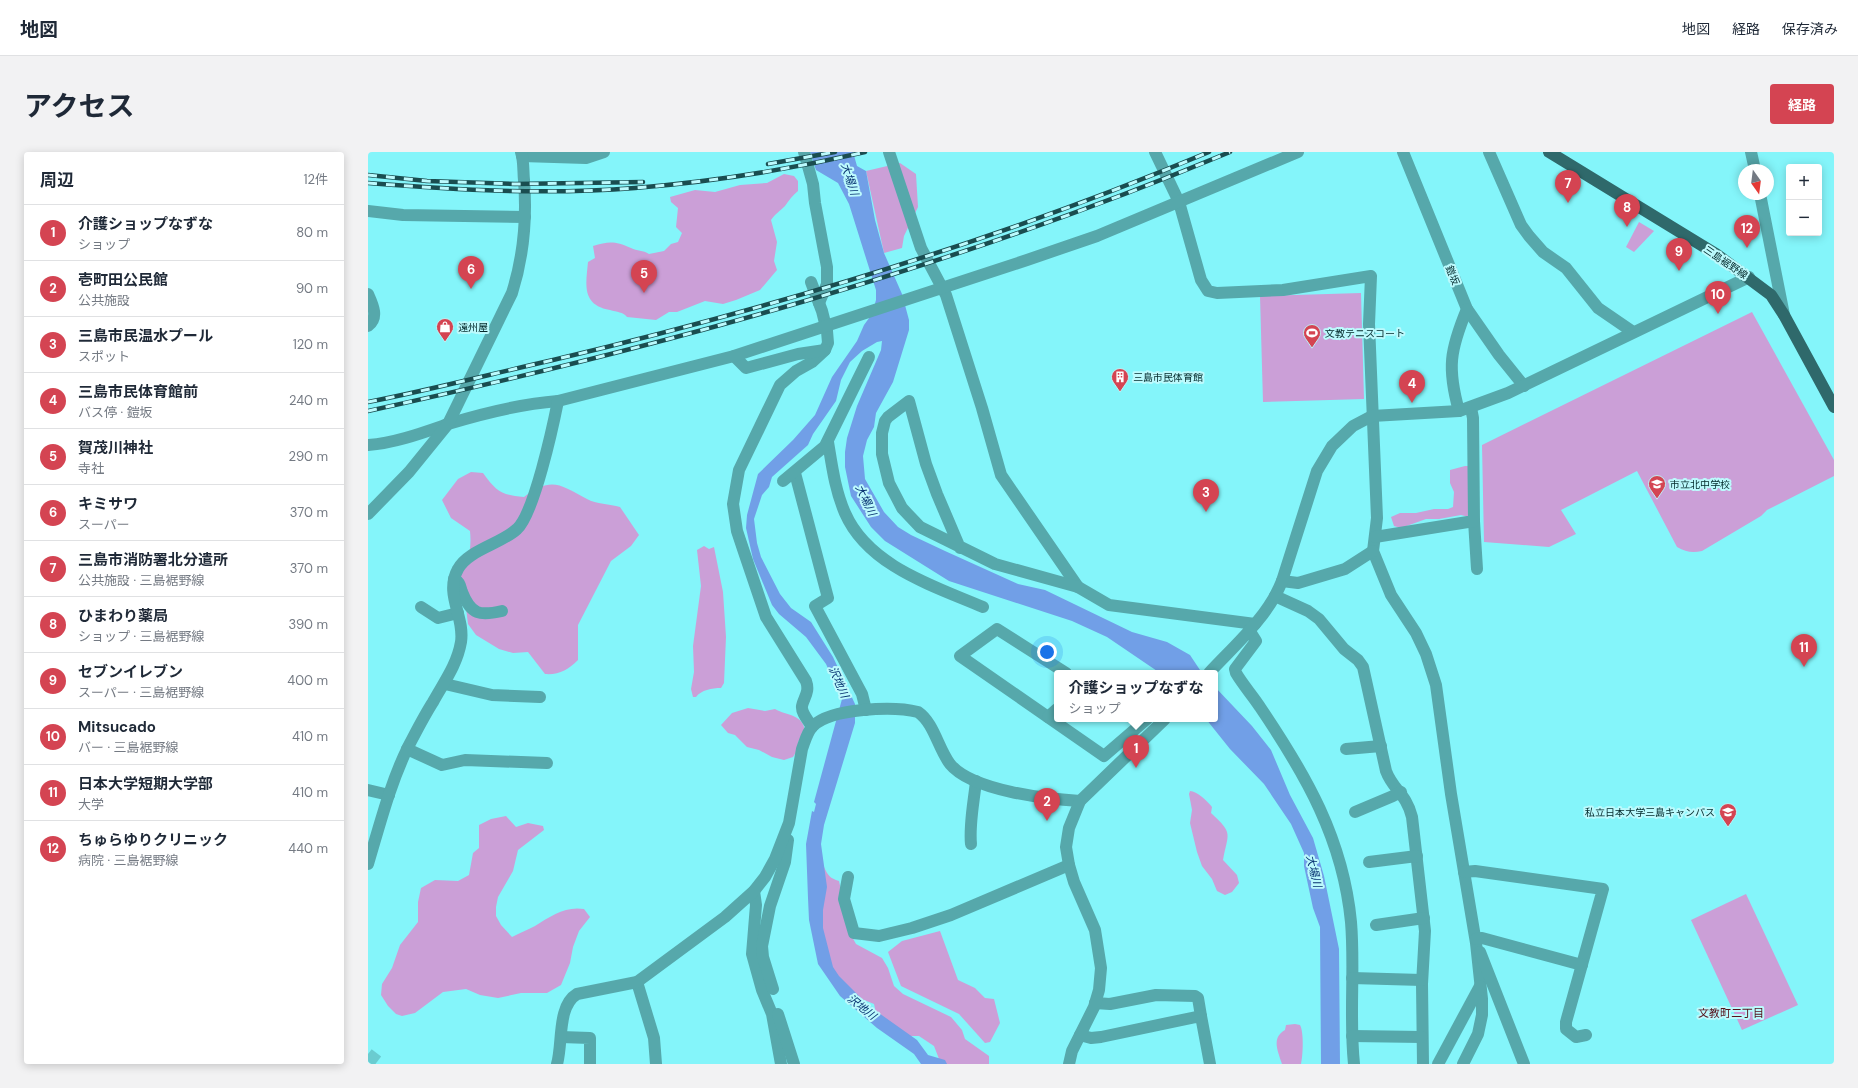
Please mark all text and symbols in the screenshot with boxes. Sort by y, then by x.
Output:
text: 地図 [20,17,58,42]
text: 地図 [1682,20,1710,38]
text: 経路 [1732,20,1760,38]
text: 保存済み [1782,20,1838,38]
button: 経路 [1770,84,1834,124]
text: アクセス [24,88,135,125]
water label: 大場川 [838,161,862,198]
north arrow [1738,164,1774,200]
map controls [1786,164,1822,236]
button: + [1786,164,1822,200]
text: 周辺 [40,169,74,191]
pin: 7 [1555,170,1581,203]
text: 12件 [303,171,328,188]
pin: 8 [1614,194,1640,227]
button: − [1786,200,1822,236]
text: 介護ショップなずな [78,214,213,234]
pin: 12 [1734,215,1760,248]
text: 1 [51,224,55,241]
text: 80 m [296,224,328,241]
text: ショップ [78,236,130,253]
pin: 9 [1666,238,1692,271]
street label: 三島裾野線 [1701,243,1750,282]
pin: 6 [458,256,484,289]
pin: 5 [631,260,657,293]
street label: 鎧坂 [1443,263,1462,287]
text: 壱町田公民館 [78,270,168,290]
text: 2 [49,280,57,297]
text: 90 m [296,280,328,297]
pin: 10 [1705,281,1731,314]
text: 公共施設 [78,292,130,309]
shop icon: 遠州屋 [435,317,455,342]
place label: 遠州屋 [458,321,488,334]
sports icon: 文教テニスコート [1302,323,1322,348]
text: 三島市民温水プール [78,326,213,346]
place label: 文教テニスコート [1325,327,1405,340]
text: 3 [49,336,57,353]
text: 120 m [293,336,328,353]
text: スポット [78,348,130,365]
building icon: 三島市民体育館 [1110,367,1130,392]
pin: 4 [1399,370,1425,403]
place label: 三島市民体育館 [1133,371,1203,384]
text: 三島市民体育館前 [78,382,198,402]
text: 4 [49,392,57,409]
text: 240 m [289,392,328,409]
text: バス停 · 鎧坂 [78,404,153,421]
text: 賀茂川神社 [78,438,153,458]
text: 5 [49,448,57,465]
text: 290 m [289,448,328,465]
text: 寺社 [78,460,104,477]
school or university icon: 市立北中学校 [1647,474,1667,499]
place label: 市立北中学校 [1670,478,1730,491]
pin: 3 [1193,479,1219,512]
water label: 大場川 [852,482,880,519]
text: キミサワ [78,494,138,514]
text: 6 [49,504,57,521]
text: 370 m [290,504,328,521]
text: スーパー [78,516,130,533]
text: 三島市消防署北分遣所 [78,550,228,570]
text: 7 [50,560,56,577]
text: 370 m [290,560,328,577]
text: 公共施設 · 三島裾野線 [78,572,205,589]
text: ひまわり薬局 [78,606,168,626]
text: 8 [49,616,57,633]
text: 390 m [289,616,328,633]
text: ショップ · 三島裾野線 [78,628,205,645]
pin: 11 [1791,634,1817,667]
your location [1037,642,1057,662]
text: セブンイレブン [78,662,183,682]
water label: 沢地川 [826,664,853,701]
popup [1054,670,1218,722]
text: 9 [49,672,57,689]
text: 400 m [287,672,328,689]
text: 介護ショップなずな [1068,678,1204,698]
text: スーパー · 三島裾野線 [78,684,204,701]
text: ショップ [1068,700,1121,717]
text: Mitsucado [78,717,156,737]
text: 10 [46,728,60,745]
text: 410 m [292,728,328,745]
pin: 1 [1123,735,1149,768]
text: バー · 三島裾野線 [78,739,179,756]
text: 日本大学短期大学部 [78,774,213,794]
text: 11 [48,784,58,801]
text: 410 m [292,784,328,801]
pin: 2 [1034,788,1060,821]
text: 大学 [78,796,104,813]
school or university icon: 私立日本大学三島キャンパス [1718,802,1738,827]
place label: 私立日本大学三島キャンパス [1585,806,1715,819]
text: ちゅらゆりクリニック [78,830,228,850]
text: 12 [47,840,59,857]
text: 440 m [288,840,328,857]
text: 病院 · 三島裾野線 [78,852,179,869]
water label: 大場川 [1303,853,1325,890]
water label: 沢地川 [845,991,880,1023]
district label: 文教町二丁目 [1698,1006,1764,1020]

